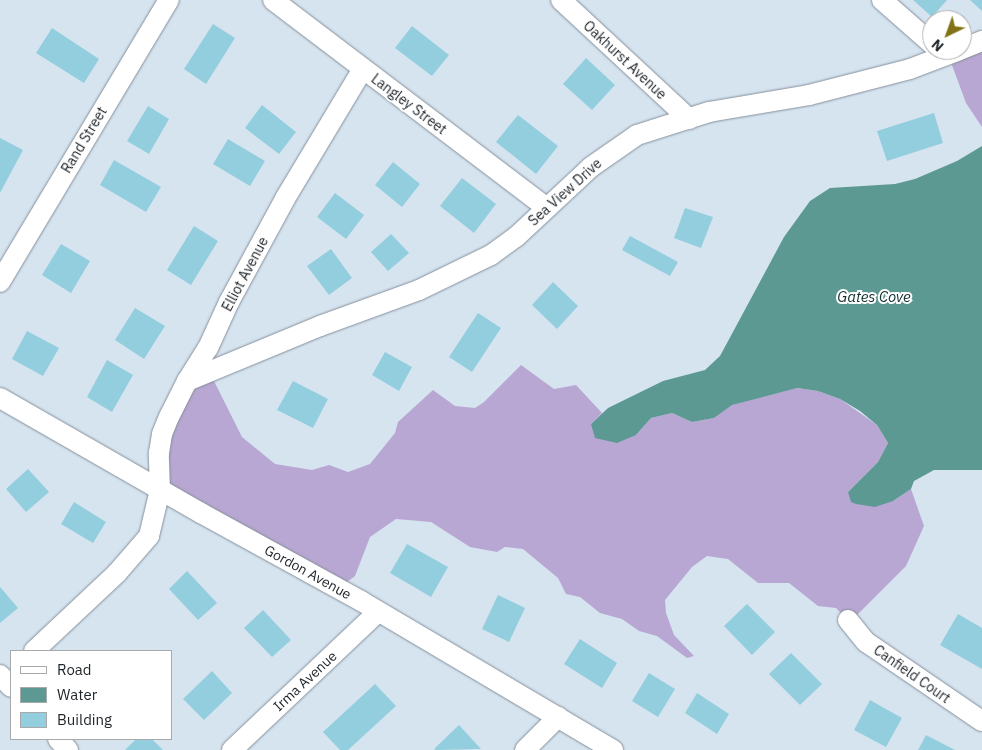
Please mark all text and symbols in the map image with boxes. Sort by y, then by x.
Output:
north arrow [922,10,972,60]
street label: Oakhurst Avenue [580,17,670,103]
text: N [928,35,947,55]
street label: Langley Street [368,70,450,138]
street label: Rand Street [58,104,110,176]
street label: Sea View Drive [525,155,605,229]
street label: Elliot Avenue [218,234,272,314]
water label: Gates Cove [837,288,911,306]
street label: Gordon Avenue [262,541,354,603]
street label: Canfield Court [870,641,954,707]
street label: Irma Avenue [270,647,340,715]
legend [10,650,172,740]
text: Road [57,660,92,679]
text: Water [57,685,97,704]
text: Building [57,710,112,729]

